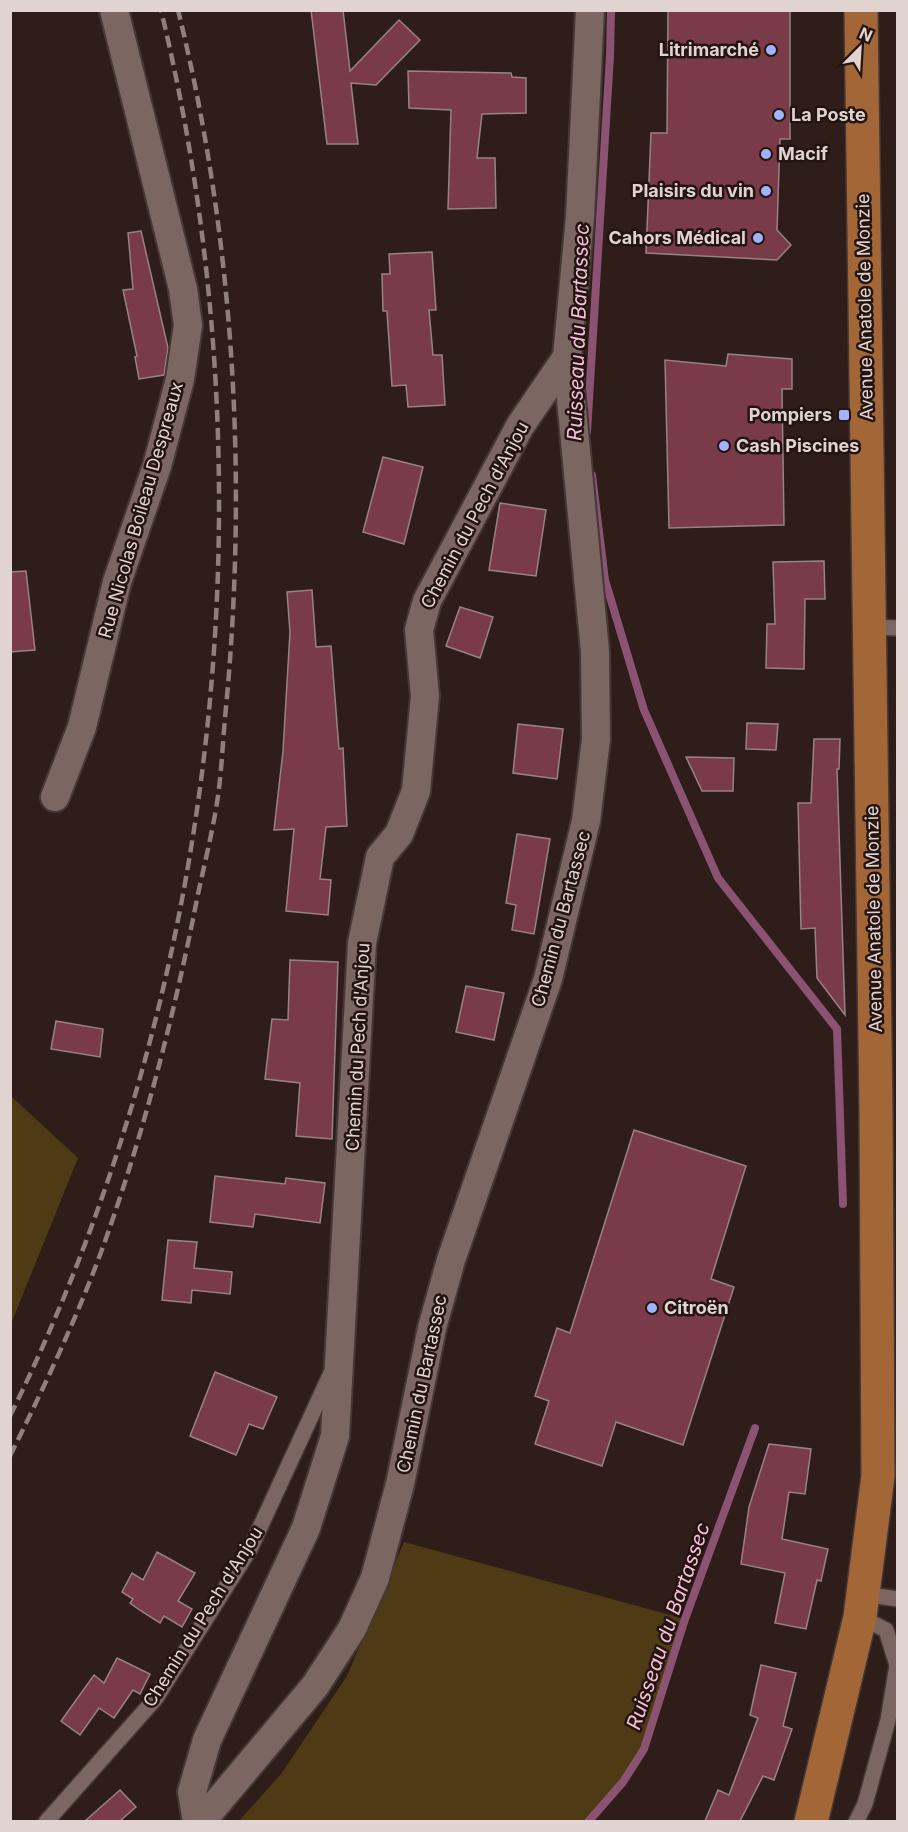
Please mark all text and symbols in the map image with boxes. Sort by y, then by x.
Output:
north arrow [830,18,890,78]
text: N [856,23,876,46]
place label: Litrimarché [659,39,759,60]
marker: Litrimarché [764,43,778,57]
place label: La Poste [791,104,866,125]
marker: La Poste [772,108,786,122]
place label: Macif [778,143,828,164]
marker: Macif [759,147,773,161]
place label: Plaisirs du vin [632,180,754,201]
marker: Plaisirs du vin [759,184,773,198]
street label: Avenue Anatole de Monzie [852,193,877,421]
water label: Ruisseau du Bartassec [562,223,594,441]
place label: Cahors Médical [609,227,746,248]
marker: Cahors Médical [751,231,765,245]
street label: Rue Nicolas Boileau Despreaux [94,379,187,640]
place label: Pompiers [749,404,832,425]
marker: Pompiers [837,408,851,422]
street label: Chemin du Pech d'Anjou [416,418,533,612]
place label: Cash Piscines [736,435,859,456]
marker: Cash Piscines [717,439,731,453]
street label: Avenue Anatole de Monzie [861,805,886,1033]
street label: Chemin du Bartassec [527,828,594,1009]
street label: Chemin du Pech d'Anjou [342,942,373,1152]
street label: Chemin du Bartassec [392,1293,451,1475]
place label: Citroën [664,1297,729,1318]
marker: Citroën [645,1301,659,1315]
water label: Ruisseau du Bartassec [621,1519,715,1733]
street label: Chemin du Pech d'Anjou [138,1523,267,1711]

